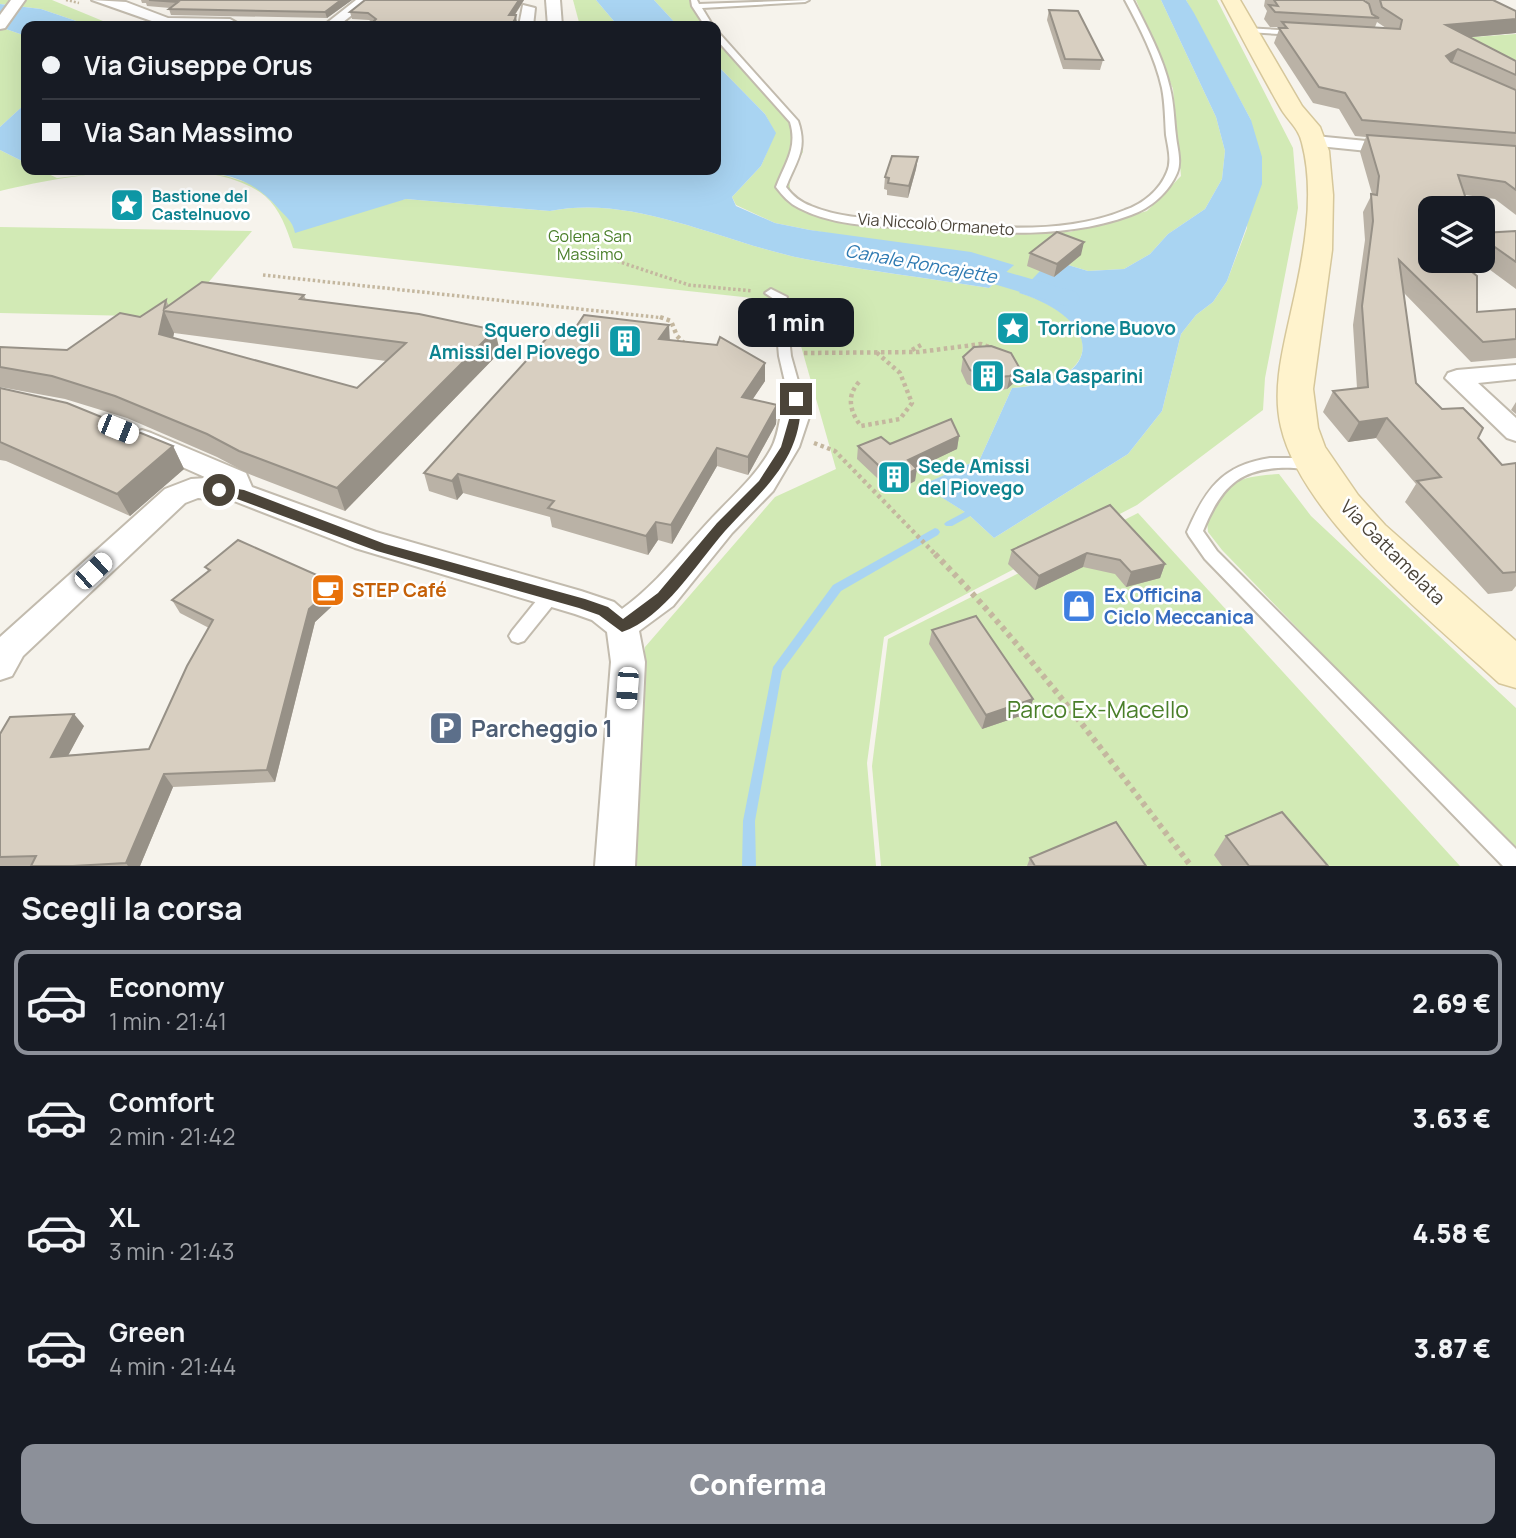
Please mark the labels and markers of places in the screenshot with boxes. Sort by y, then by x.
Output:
place label: Bastione del Castelnuovo [152,185,250,225]
place icon: Bastione del Castelnuovo [108,186,146,224]
place icon: Torrione Buovo [994,309,1032,347]
place label: Torrione Buovo [1038,315,1176,341]
place label: Squero degli Amissi del Piovego [429,317,600,365]
building icon: Squero degli Amissi del Piovego [606,322,644,360]
building icon: Sala Gasparini [969,357,1007,395]
place label: Sala Gasparini [1012,363,1143,389]
place label: Sede Amissi del Piovego [918,453,1030,501]
building icon: Sede Amissi del Piovego [875,458,913,496]
cafe icon: STEP Café [309,571,347,609]
place label: STEP Café [352,577,447,603]
place label: Ex Officina Ciclo Meccanica [1104,582,1254,630]
shop icon: Ex Officina Ciclo Meccanica [1060,587,1098,625]
parking icon: Parcheggio 1 [427,709,465,747]
place label: Parcheggio 1 [471,712,613,744]

